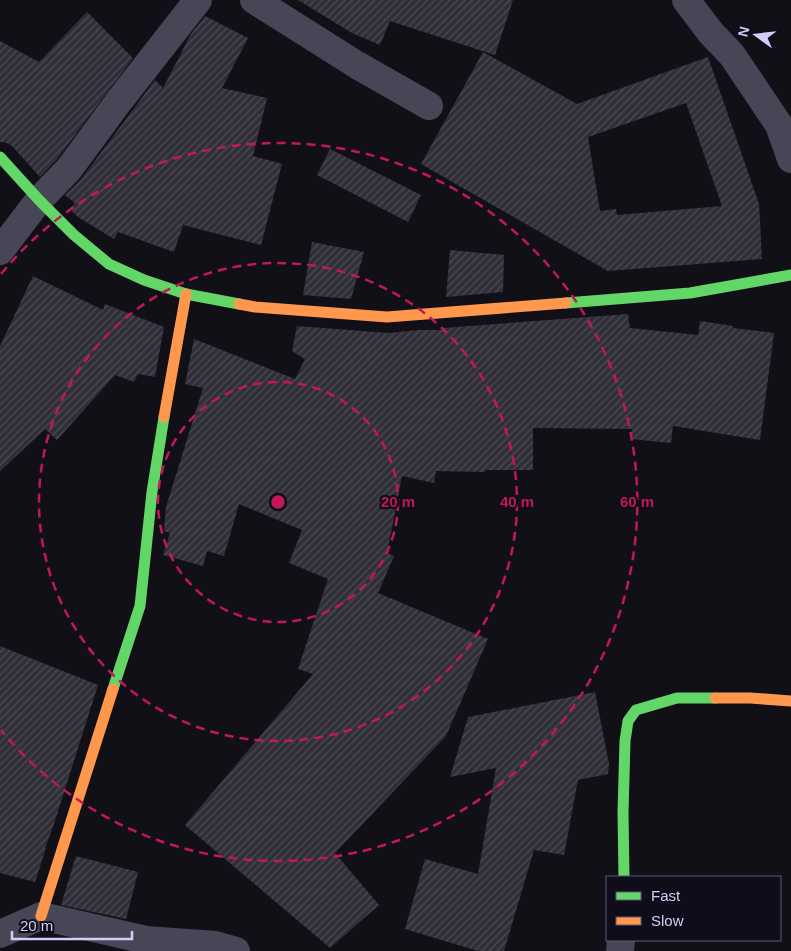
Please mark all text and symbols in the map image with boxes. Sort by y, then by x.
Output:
north arrow [731,10,781,60]
text: N [734,25,752,39]
centre of rings [269,493,287,511]
text: 20 m [381,493,415,510]
text: 40 m [500,493,534,510]
text: 60 m [620,493,654,510]
legend [606,876,781,941]
text: Fast [651,887,681,904]
scale bar [12,908,132,940]
text: Slow [651,912,684,929]
text: 20 m [20,917,53,934]

